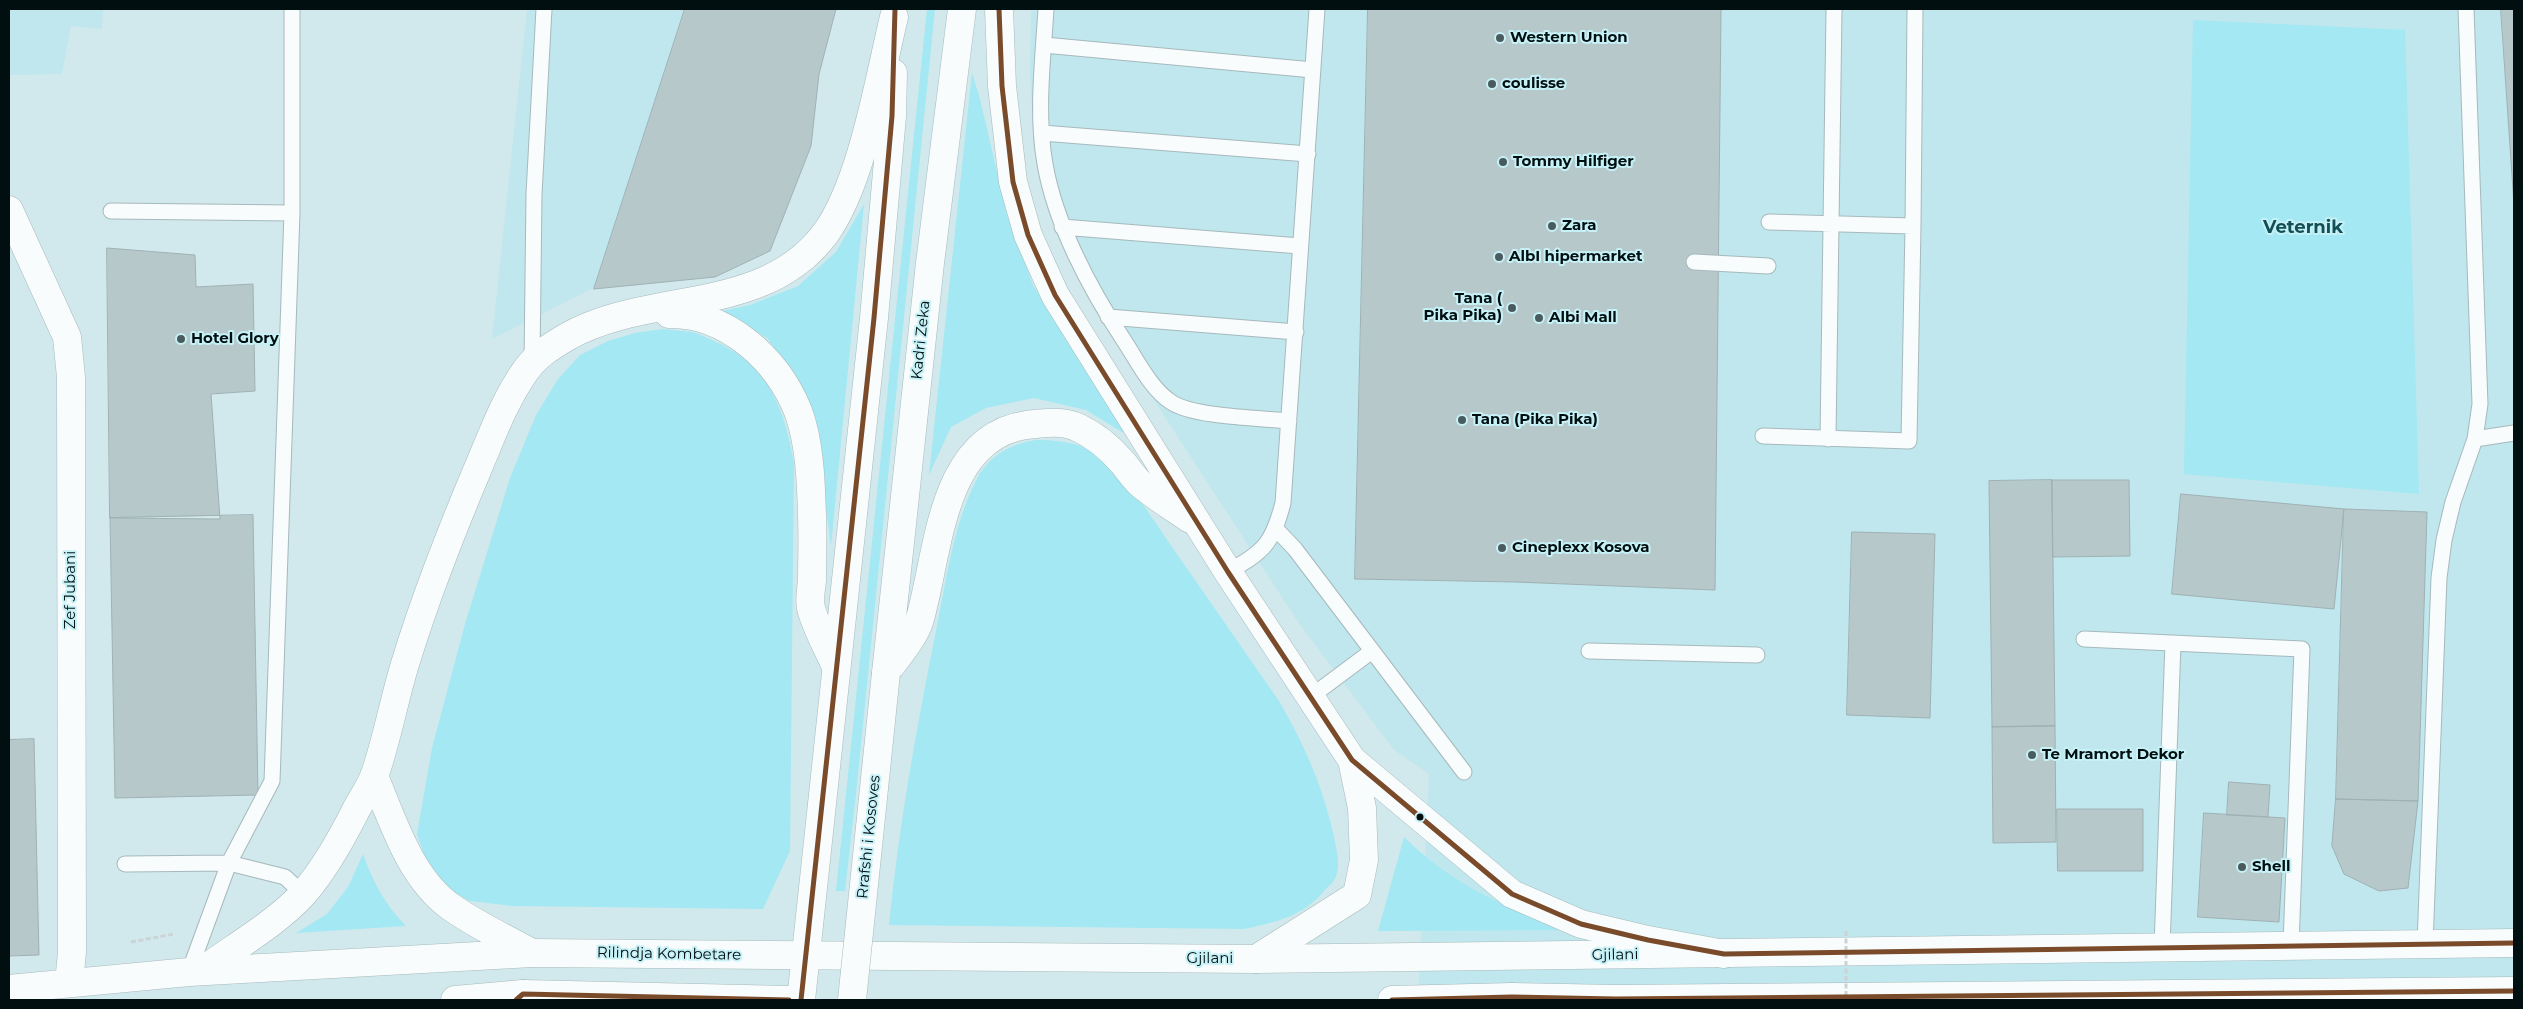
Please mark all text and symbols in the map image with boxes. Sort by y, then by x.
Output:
place label: Western Union [1510,29,1628,47]
marker: Western Union [1494,32,1506,44]
place label: coulisse [1502,75,1565,93]
marker: coulisse [1486,78,1498,90]
place label: Tommy Hilfiger [1513,153,1634,171]
marker: Tommy Hilfiger [1497,156,1509,168]
place label: Zara [1562,217,1596,235]
district label: Veternik [2263,217,2343,239]
marker: Zara [1546,220,1558,232]
place label: AlbI hipermarket [1509,248,1642,266]
marker: AlbI hipermarket [1493,251,1505,263]
place label: Tana ( Pika Pika) [1424,290,1502,325]
street label: Kadri Zeka [908,299,934,381]
marker: Tana ( Pika Pika) [1506,302,1518,314]
place label: Albi Mall [1549,309,1617,327]
marker: Albi Mall [1533,312,1545,324]
place label: Hotel Glory [191,330,279,348]
marker: Hotel Glory [175,333,187,345]
place label: Tana (Pika Pika) [1472,411,1598,429]
marker: Tana (Pika Pika) [1456,414,1468,426]
place label: Cineplexx Kosova [1512,539,1650,557]
marker: Cineplexx Kosova [1496,542,1508,554]
street label: Zef Jubani [62,551,80,629]
place label: Te Mramort Dekor [2042,746,2184,764]
marker: Te Mramort Dekor [2026,749,2038,761]
street label: Rrafshi i Kosoves [854,774,884,900]
unlabelled marker [1415,812,1425,822]
place label: Shell [2252,858,2290,876]
marker: Shell [2236,861,2248,873]
street label: Rilindja Kombetare [597,944,741,964]
street label: Gjilani [1591,946,1639,964]
street label: Gjilani [1187,950,1233,968]

